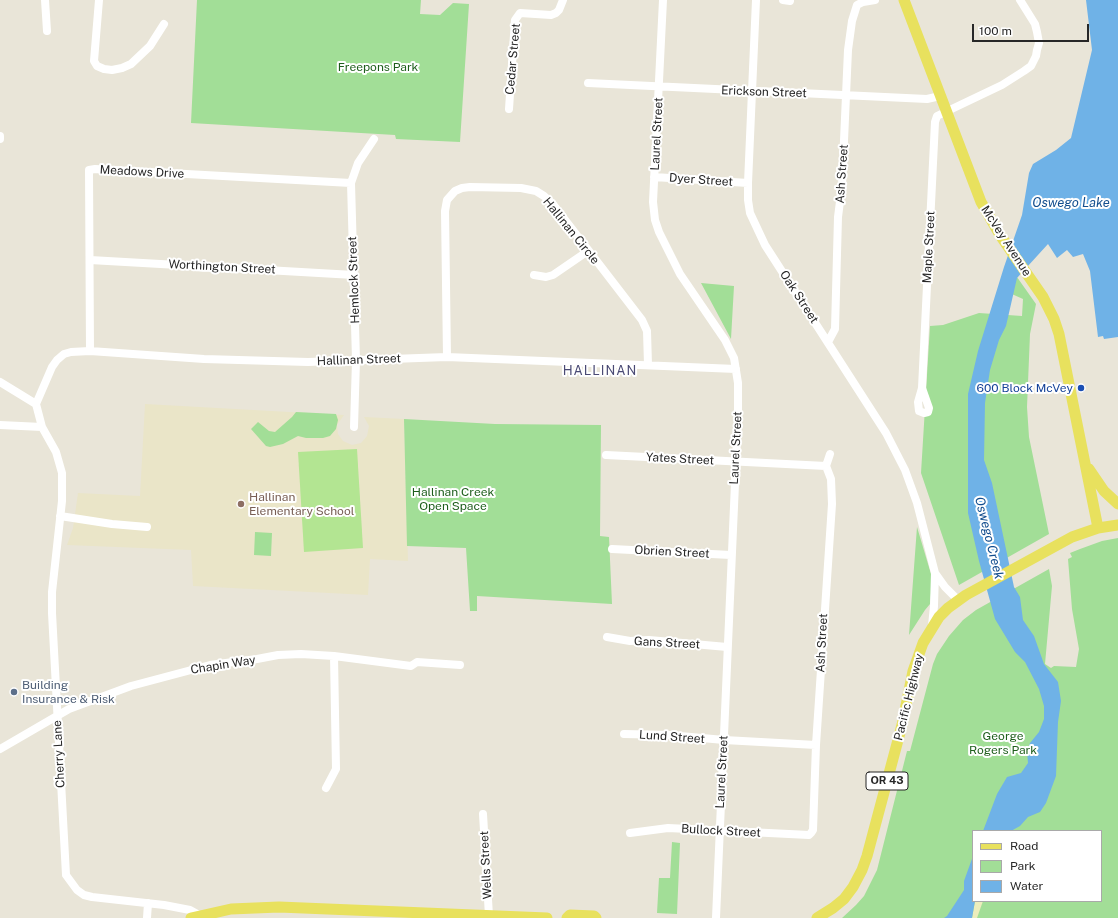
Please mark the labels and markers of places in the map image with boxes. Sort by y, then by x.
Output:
place label: 600 Block McVey [977,381,1073,395]
marker: 600 Block McVey [1076,383,1086,393]
place label: Hallinan Elementary School [249,490,354,518]
marker: Hallinan Elementary School [236,499,246,509]
place label: Building Insurance & Risk [22,678,115,706]
marker: Building Insurance & Risk [9,687,19,697]

